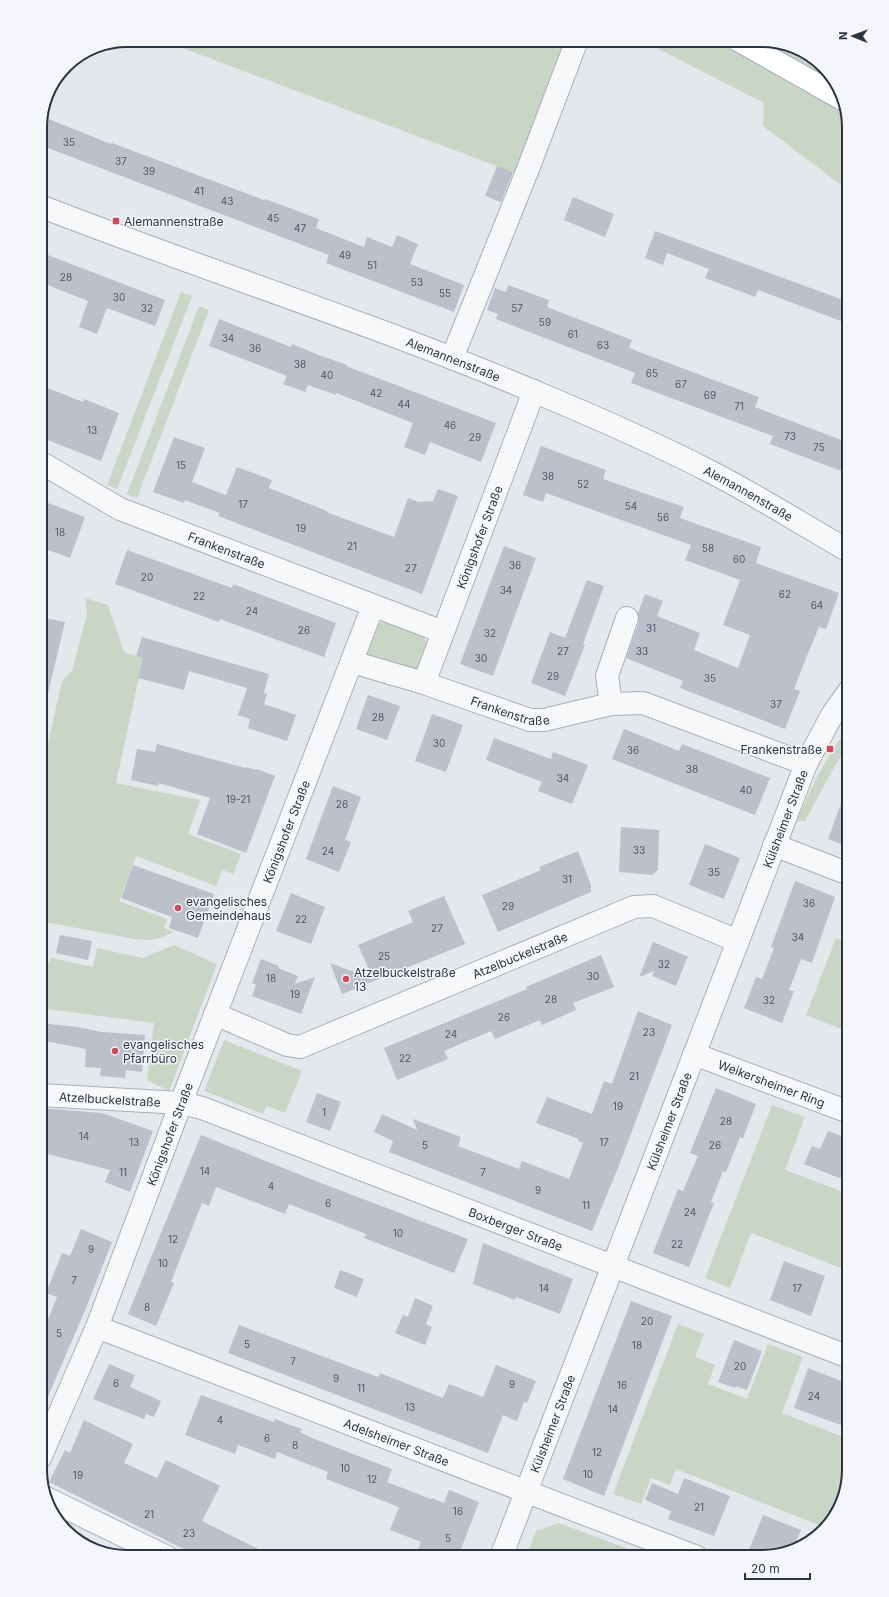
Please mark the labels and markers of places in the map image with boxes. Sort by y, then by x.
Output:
place label: Alemannenstraße [124,214,224,229]
marker: Alemannenstraße [111,216,121,226]
place label: Frankenstraße [741,742,822,757]
marker: Frankenstraße [825,744,835,754]
place label: evangelisches Gemeindehaus [186,894,271,923]
marker: evangelisches Gemeindehaus [173,903,183,913]
place label: Atzelbuckelstraße 13 [354,965,456,994]
marker: Atzelbuckelstraße 13 [341,974,351,984]
place label: evangelisches Pfarrbüro [123,1037,204,1066]
marker: evangelisches Pfarrbüro [110,1046,120,1056]

